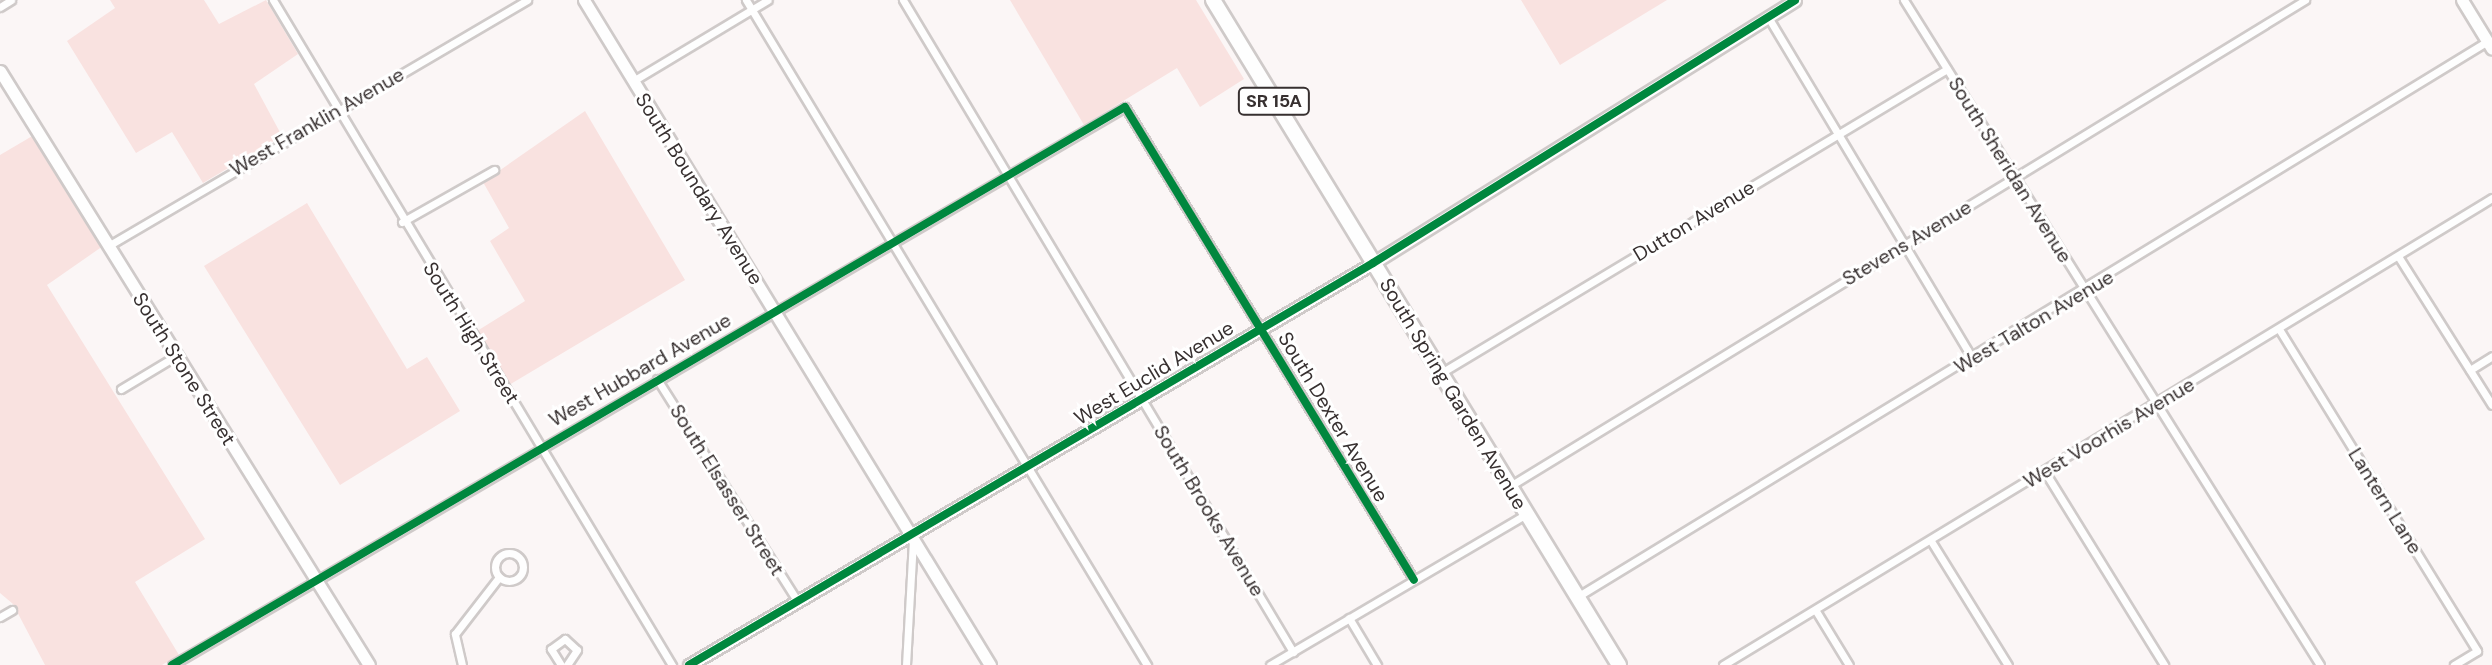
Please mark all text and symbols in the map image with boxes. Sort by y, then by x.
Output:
street label: West Franklin Avenue [226,62,408,182]
street label: South Sheridan Avenue [1943,73,2077,267]
road number: SR 15A [1236,87,1312,115]
street label: South Boundary Avenue [630,89,768,289]
street label: Dutton Avenue [1629,175,1759,267]
street label: Stevens Avenue [1838,195,1976,291]
street label: South High Street [418,258,524,408]
street label: West Talton Avenue [1950,265,2118,379]
street label: South Spring Garden Avenue [1374,274,1532,514]
street label: South Stone Street [127,288,241,450]
street label: West Hubbard Avenue [545,308,735,432]
street label: West Euclid Avenue [1070,316,1238,430]
street label: South Dexter Avenue [1273,328,1393,506]
street label: West Voorhis Avenue [2019,372,2199,494]
street label: South Elsasser Street [665,400,789,580]
street label: South Brooks Avenue [1148,421,1270,601]
street label: Lantern Lane [2343,444,2427,558]

